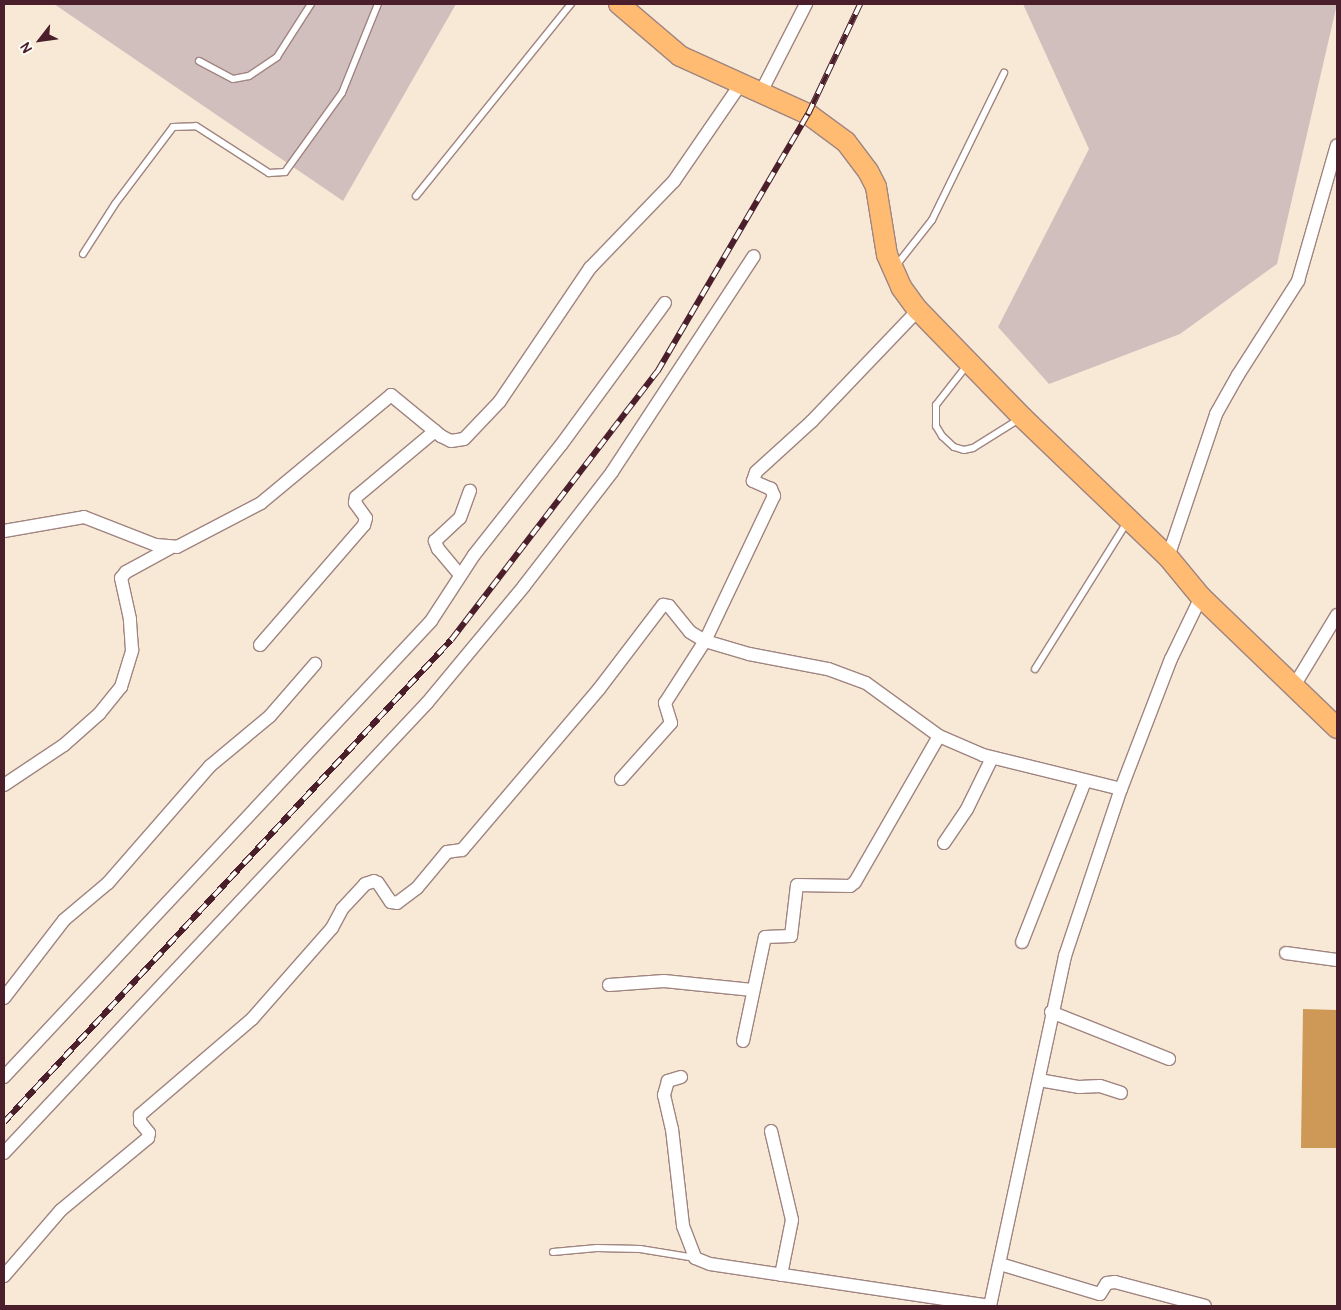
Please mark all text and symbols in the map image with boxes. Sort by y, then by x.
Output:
north arrow [15,15,65,65]
text: N [17,39,36,56]

